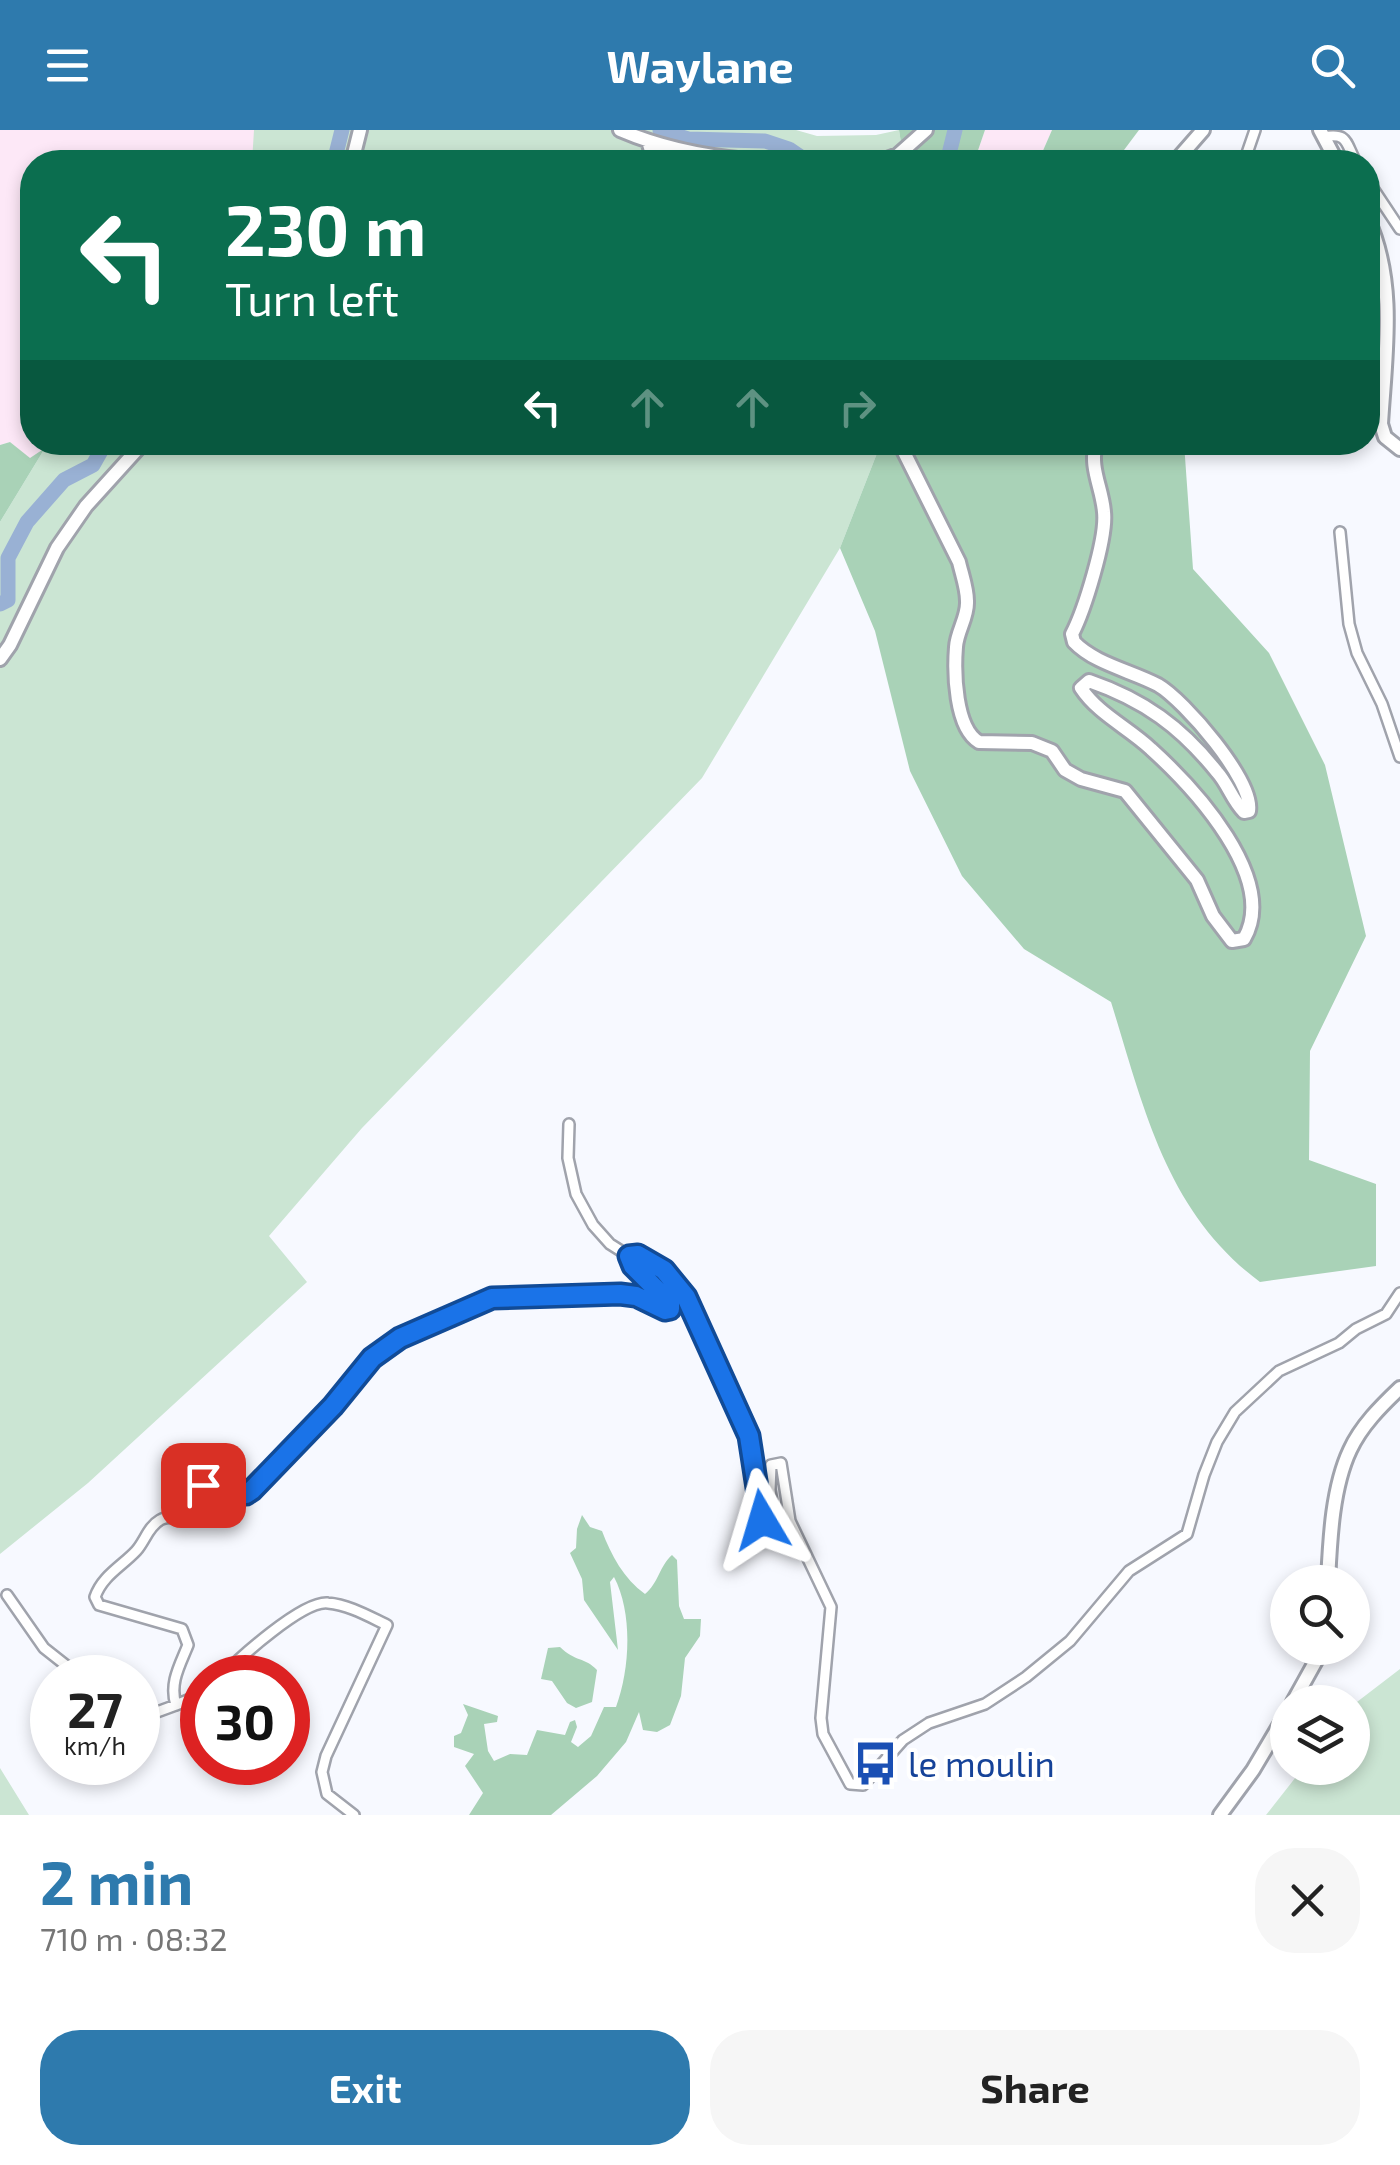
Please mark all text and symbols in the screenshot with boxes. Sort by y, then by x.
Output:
icon: menu [40,38,95,93]
text: Waylane [606,38,794,92]
icon: search [1305,38,1360,93]
text: 230 m [225,186,426,270]
icon: left [60,190,190,320]
text: Turn left [225,271,399,325]
icon: left [515,380,570,435]
icon: ahead [620,380,675,435]
icon: ahead [725,380,780,435]
icon: right [830,380,885,435]
pin [161,1443,246,1528]
icon: arrive [176,1458,231,1513]
position arrow [710,1468,814,1572]
map controls [1270,1565,1370,1785]
button: search [1270,1565,1370,1665]
speed limit sign: 30 [180,1655,310,1785]
text: 27 [67,1678,123,1738]
button: layers [1270,1685,1370,1785]
text: km/h [64,1730,126,1760]
bus stop icon: le moulin [851,1739,899,1787]
place label: le moulin [908,1742,1055,1784]
text: 2 min [40,1845,193,1917]
button: close [1255,1848,1360,1953]
text: 710 m · 08:32 [40,1919,227,1957]
button: Exit [40,2030,690,2145]
button: Share [710,2030,1360,2145]

